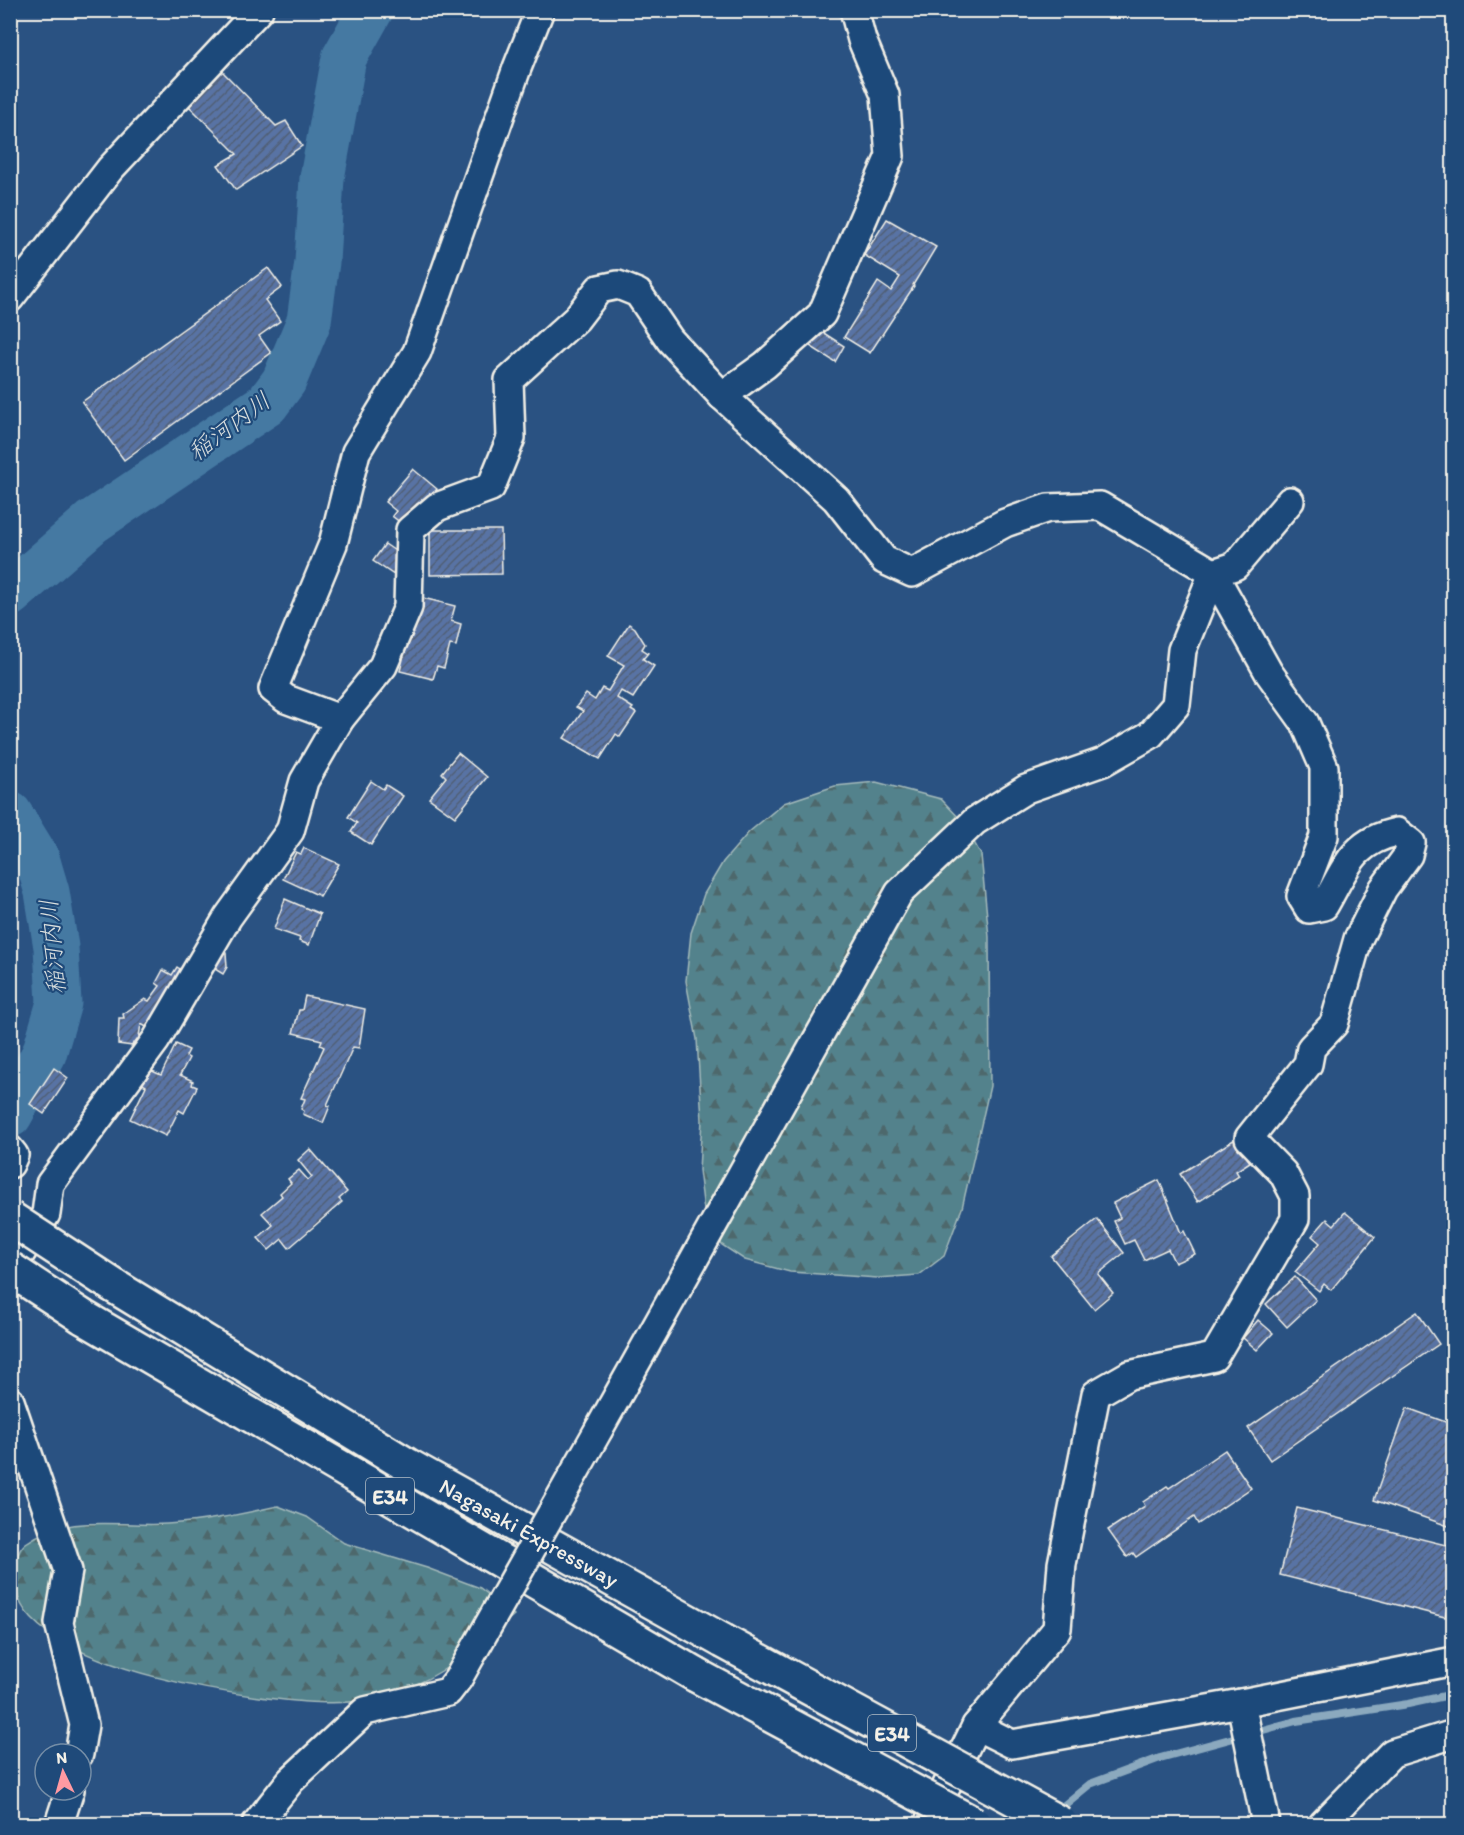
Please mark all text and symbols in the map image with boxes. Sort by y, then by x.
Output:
water label: 稲河内川 [182,386,276,466]
water label: 稲河内川 [33,898,71,996]
street label: Nagasaki Expressway [435,1473,624,1594]
road number: E34 [366,1478,414,1514]
road number: E34 [868,1715,916,1751]
north arrow [33,1742,93,1802]
text: N [56,1748,68,1767]

